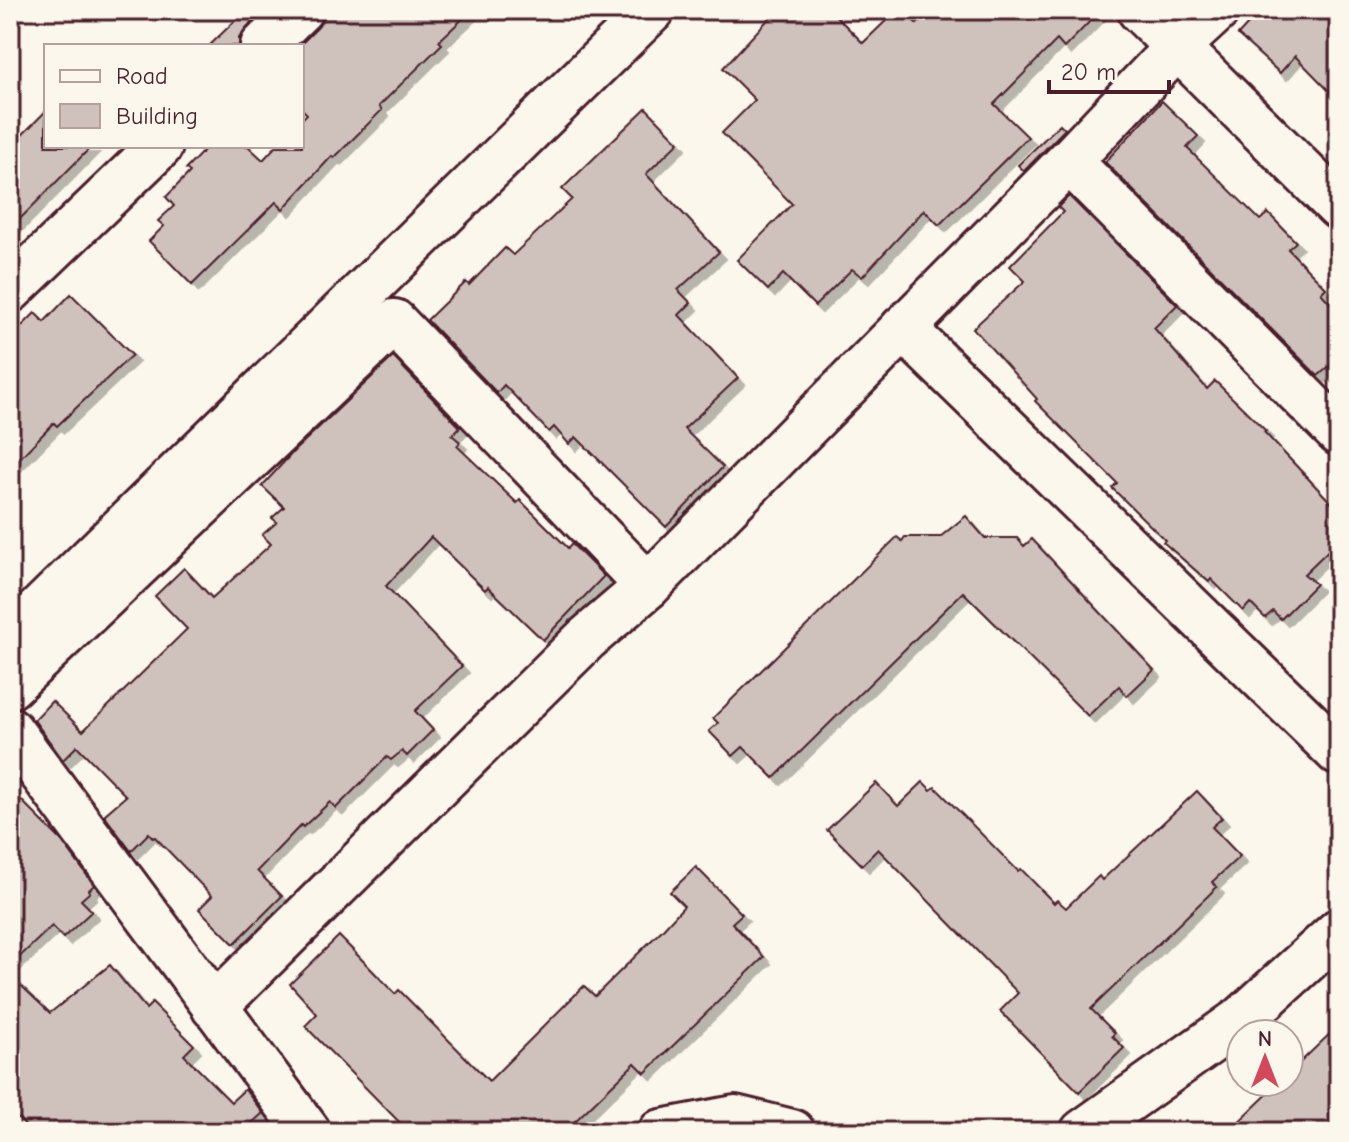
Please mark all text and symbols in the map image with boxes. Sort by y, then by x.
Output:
legend [44,44,304,148]
scale bar [1049,44,1169,94]
text: 20 m [1061,58,1116,86]
text: Road [116,62,168,90]
text: Building [116,102,198,130]
north arrow [1225,1018,1305,1098]
text: N [1258,1026,1272,1052]

